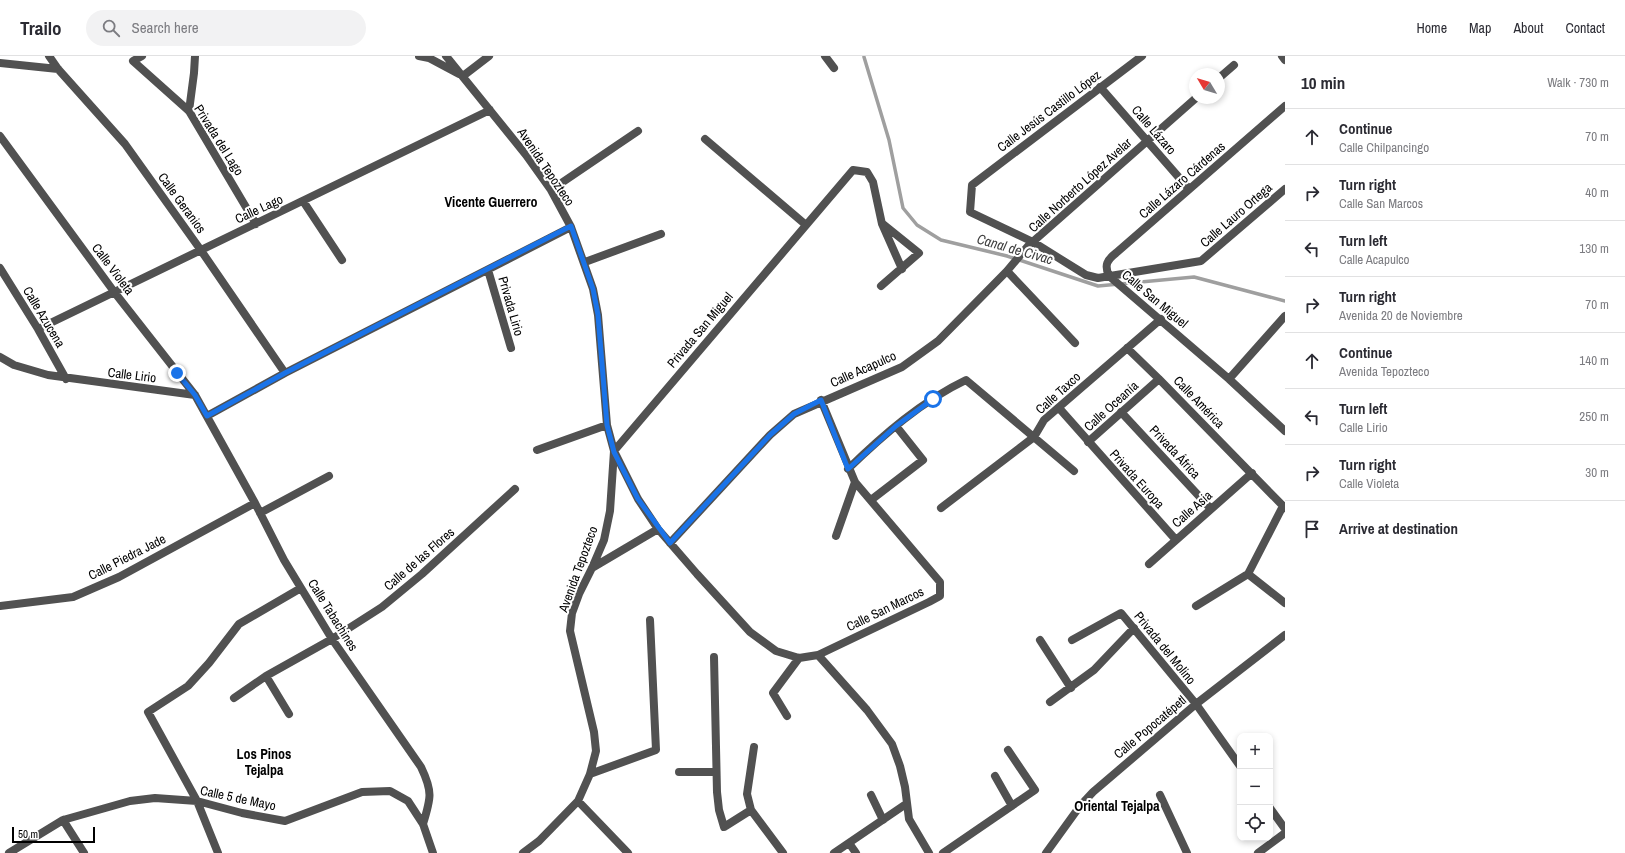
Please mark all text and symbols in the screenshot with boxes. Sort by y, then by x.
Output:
search box [86,10,366,46]
text: Trailo [20,15,62,41]
icon: search [100,17,122,39]
text: Search here [132,17,199,38]
text: Home [1416,19,1447,37]
text: Map [1469,19,1491,37]
text: About [1513,19,1543,37]
text: Contact [1565,19,1605,37]
street label: Calle Jesús Castillo López [994,66,1104,156]
north arrow [1189,68,1225,104]
text: 10 min [1301,71,1345,94]
text: Walk · 730 m [1547,74,1609,91]
street label: Privada del Lago [190,101,248,179]
street label: Calle Lázaro [1128,102,1180,158]
text: Continue [1339,118,1392,139]
street label: Avenida Tepozteco [513,124,578,209]
icon: ahead [1301,126,1323,148]
text: 70 m [1585,128,1609,145]
street label: Calle Norberto López Avelar [1025,134,1135,236]
street label: Calle Lázaro Cárdenas [1135,138,1229,222]
text: Calle Chilpancingo [1339,139,1429,156]
street label: Calle Geranios [154,169,210,237]
text: Turn right [1339,174,1396,195]
street label: Calle Lauro Ortega [1196,179,1276,251]
icon: right [1301,182,1323,204]
text: 40 m [1585,184,1609,201]
street label: Calle Lago [232,190,286,227]
district label: Vicente Guerrero [445,193,537,211]
text: Calle San Marcos [1339,195,1423,212]
water label: Canal de Civac [975,230,1055,269]
text: Turn left [1339,230,1387,251]
icon: left [1301,238,1323,260]
street label: Calle Violeta [88,240,138,298]
text: 130 m [1579,240,1609,257]
text: Calle Acapulco [1339,251,1410,268]
street label: Calle San Miguel [1118,266,1192,332]
street label: Privada Lirio [494,274,528,338]
street label: Calle Azucena [19,283,69,351]
text: Turn right [1339,286,1396,307]
street label: Privada San Miguel [663,289,737,371]
icon: right [1301,294,1323,316]
text: 70 m [1585,296,1609,313]
text: Avenida 20 de Noviembre [1339,307,1463,324]
text: Continue [1339,342,1392,363]
street label: Calle Acapulco [827,347,899,391]
icon: ahead [1301,350,1323,372]
text: 140 m [1579,352,1609,369]
text: Avenida Tepozteco [1339,363,1429,380]
street label: Calle Lirio [107,364,157,386]
route end [168,364,186,382]
street label: Calle Taxco [1032,368,1084,418]
street label: Calle América [1170,372,1228,432]
street label: Calle Oceanía [1080,377,1142,435]
route start [924,390,942,408]
text: Turn left [1339,398,1387,419]
icon: left [1301,406,1323,428]
text: 250 m [1579,408,1609,425]
text: Calle Lirio [1339,419,1388,436]
street label: Privada África [1146,422,1204,482]
street label: Privada Europa [1106,446,1168,512]
text: Turn right [1339,454,1396,475]
icon: right [1301,462,1323,484]
text: 30 m [1585,464,1609,481]
text: Calle Violeta [1339,475,1399,492]
street label: Calle Asia [1168,487,1216,531]
icon: arrive [1301,518,1323,540]
text: Arrive at destination [1339,518,1458,539]
street label: Calle de las Flores [380,524,458,594]
street label: Avenida Tepozteco [554,524,601,615]
street label: Calle Piedra Jade [85,530,169,584]
street label: Calle Tabachines [304,576,362,654]
street label: Calle San Marcos [843,583,927,635]
street label: Privada del Molino [1130,608,1200,688]
street label: Calle Popocatépetl [1110,692,1190,762]
map controls [1237,733,1273,841]
button: + [1237,733,1273,769]
district label: Los Pinos Tejalpa [237,745,291,779]
button: − [1237,769,1273,805]
street label: Calle 5 de Mayo [199,782,278,814]
district label: Oriental Tejalpa [1074,797,1160,815]
button: locate [1237,805,1273,841]
scale bar [12,825,95,844]
text: 50 m [18,827,38,841]

